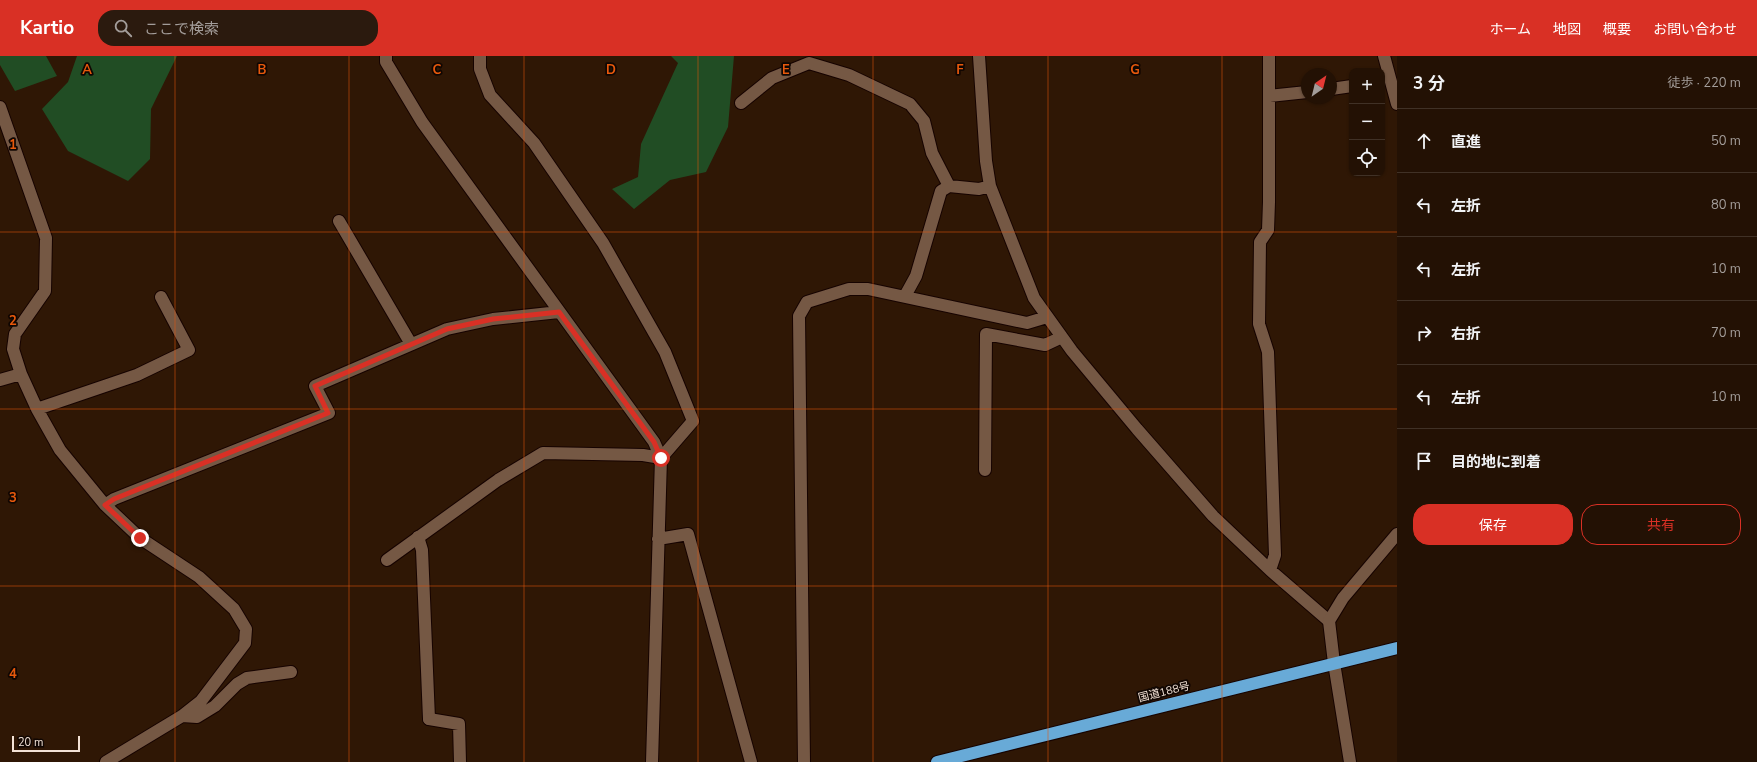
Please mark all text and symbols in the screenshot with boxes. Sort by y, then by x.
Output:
search box [98,10,378,46]
text: Kartio [20,15,74,41]
icon: search [112,17,134,39]
text: ここで検索 [144,19,219,39]
text: ホーム [1489,20,1531,39]
text: 地図 [1553,20,1581,39]
text: 概要 [1603,20,1631,39]
text: お問い合わせ [1653,20,1737,39]
text: A [82,61,92,79]
text: B [258,61,267,79]
text: C [433,61,442,79]
text: D [606,61,616,79]
text: E [782,61,790,79]
text: F [956,61,964,79]
text: G [1130,61,1140,79]
north arrow [1301,68,1337,104]
map controls [1349,68,1385,176]
button: + [1349,68,1385,104]
text: 3 分 [1413,72,1445,95]
text: 徒歩 · 220 m [1667,74,1741,92]
button: − [1349,104,1385,140]
icon: ahead [1413,130,1435,152]
text: 直進 [1451,132,1481,152]
text: 50 m [1711,132,1741,150]
text: 1 [9,136,17,154]
button: locate [1349,140,1385,176]
icon: left [1413,194,1435,216]
text: 左折 [1451,196,1481,216]
text: 80 m [1711,196,1741,214]
icon: left [1413,258,1435,280]
text: 左折 [1451,260,1481,280]
text: 10 m [1711,260,1741,278]
text: 2 [9,312,17,330]
icon: right [1413,322,1435,344]
text: 右折 [1451,324,1481,344]
text: 70 m [1711,324,1741,342]
icon: left [1413,386,1435,408]
text: 左折 [1451,388,1481,408]
text: 10 m [1711,388,1741,406]
route start [652,449,670,467]
icon: arrive [1413,450,1435,472]
text: 目的地に到着 [1451,452,1541,472]
text: 3 [9,489,17,507]
button: 保存 [1413,504,1573,545]
button: 共有 [1581,504,1741,545]
route end [131,529,149,547]
text: 4 [9,665,17,683]
street label: 国道188号 [1137,678,1191,706]
scale bar [12,734,80,753]
text: 20 m [18,735,43,750]

